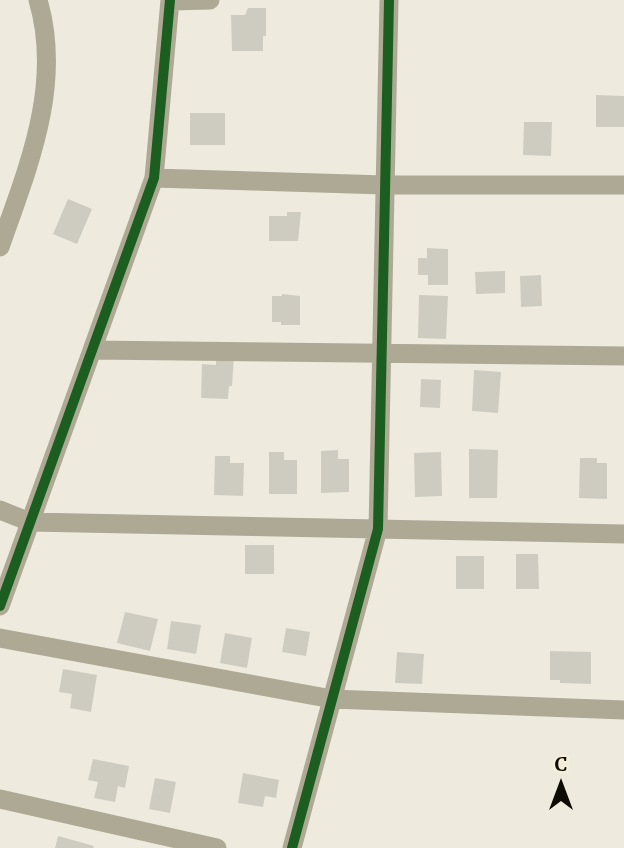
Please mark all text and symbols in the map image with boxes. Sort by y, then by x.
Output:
north arrow [526,750,596,820]
text: С [555,752,567,776]

